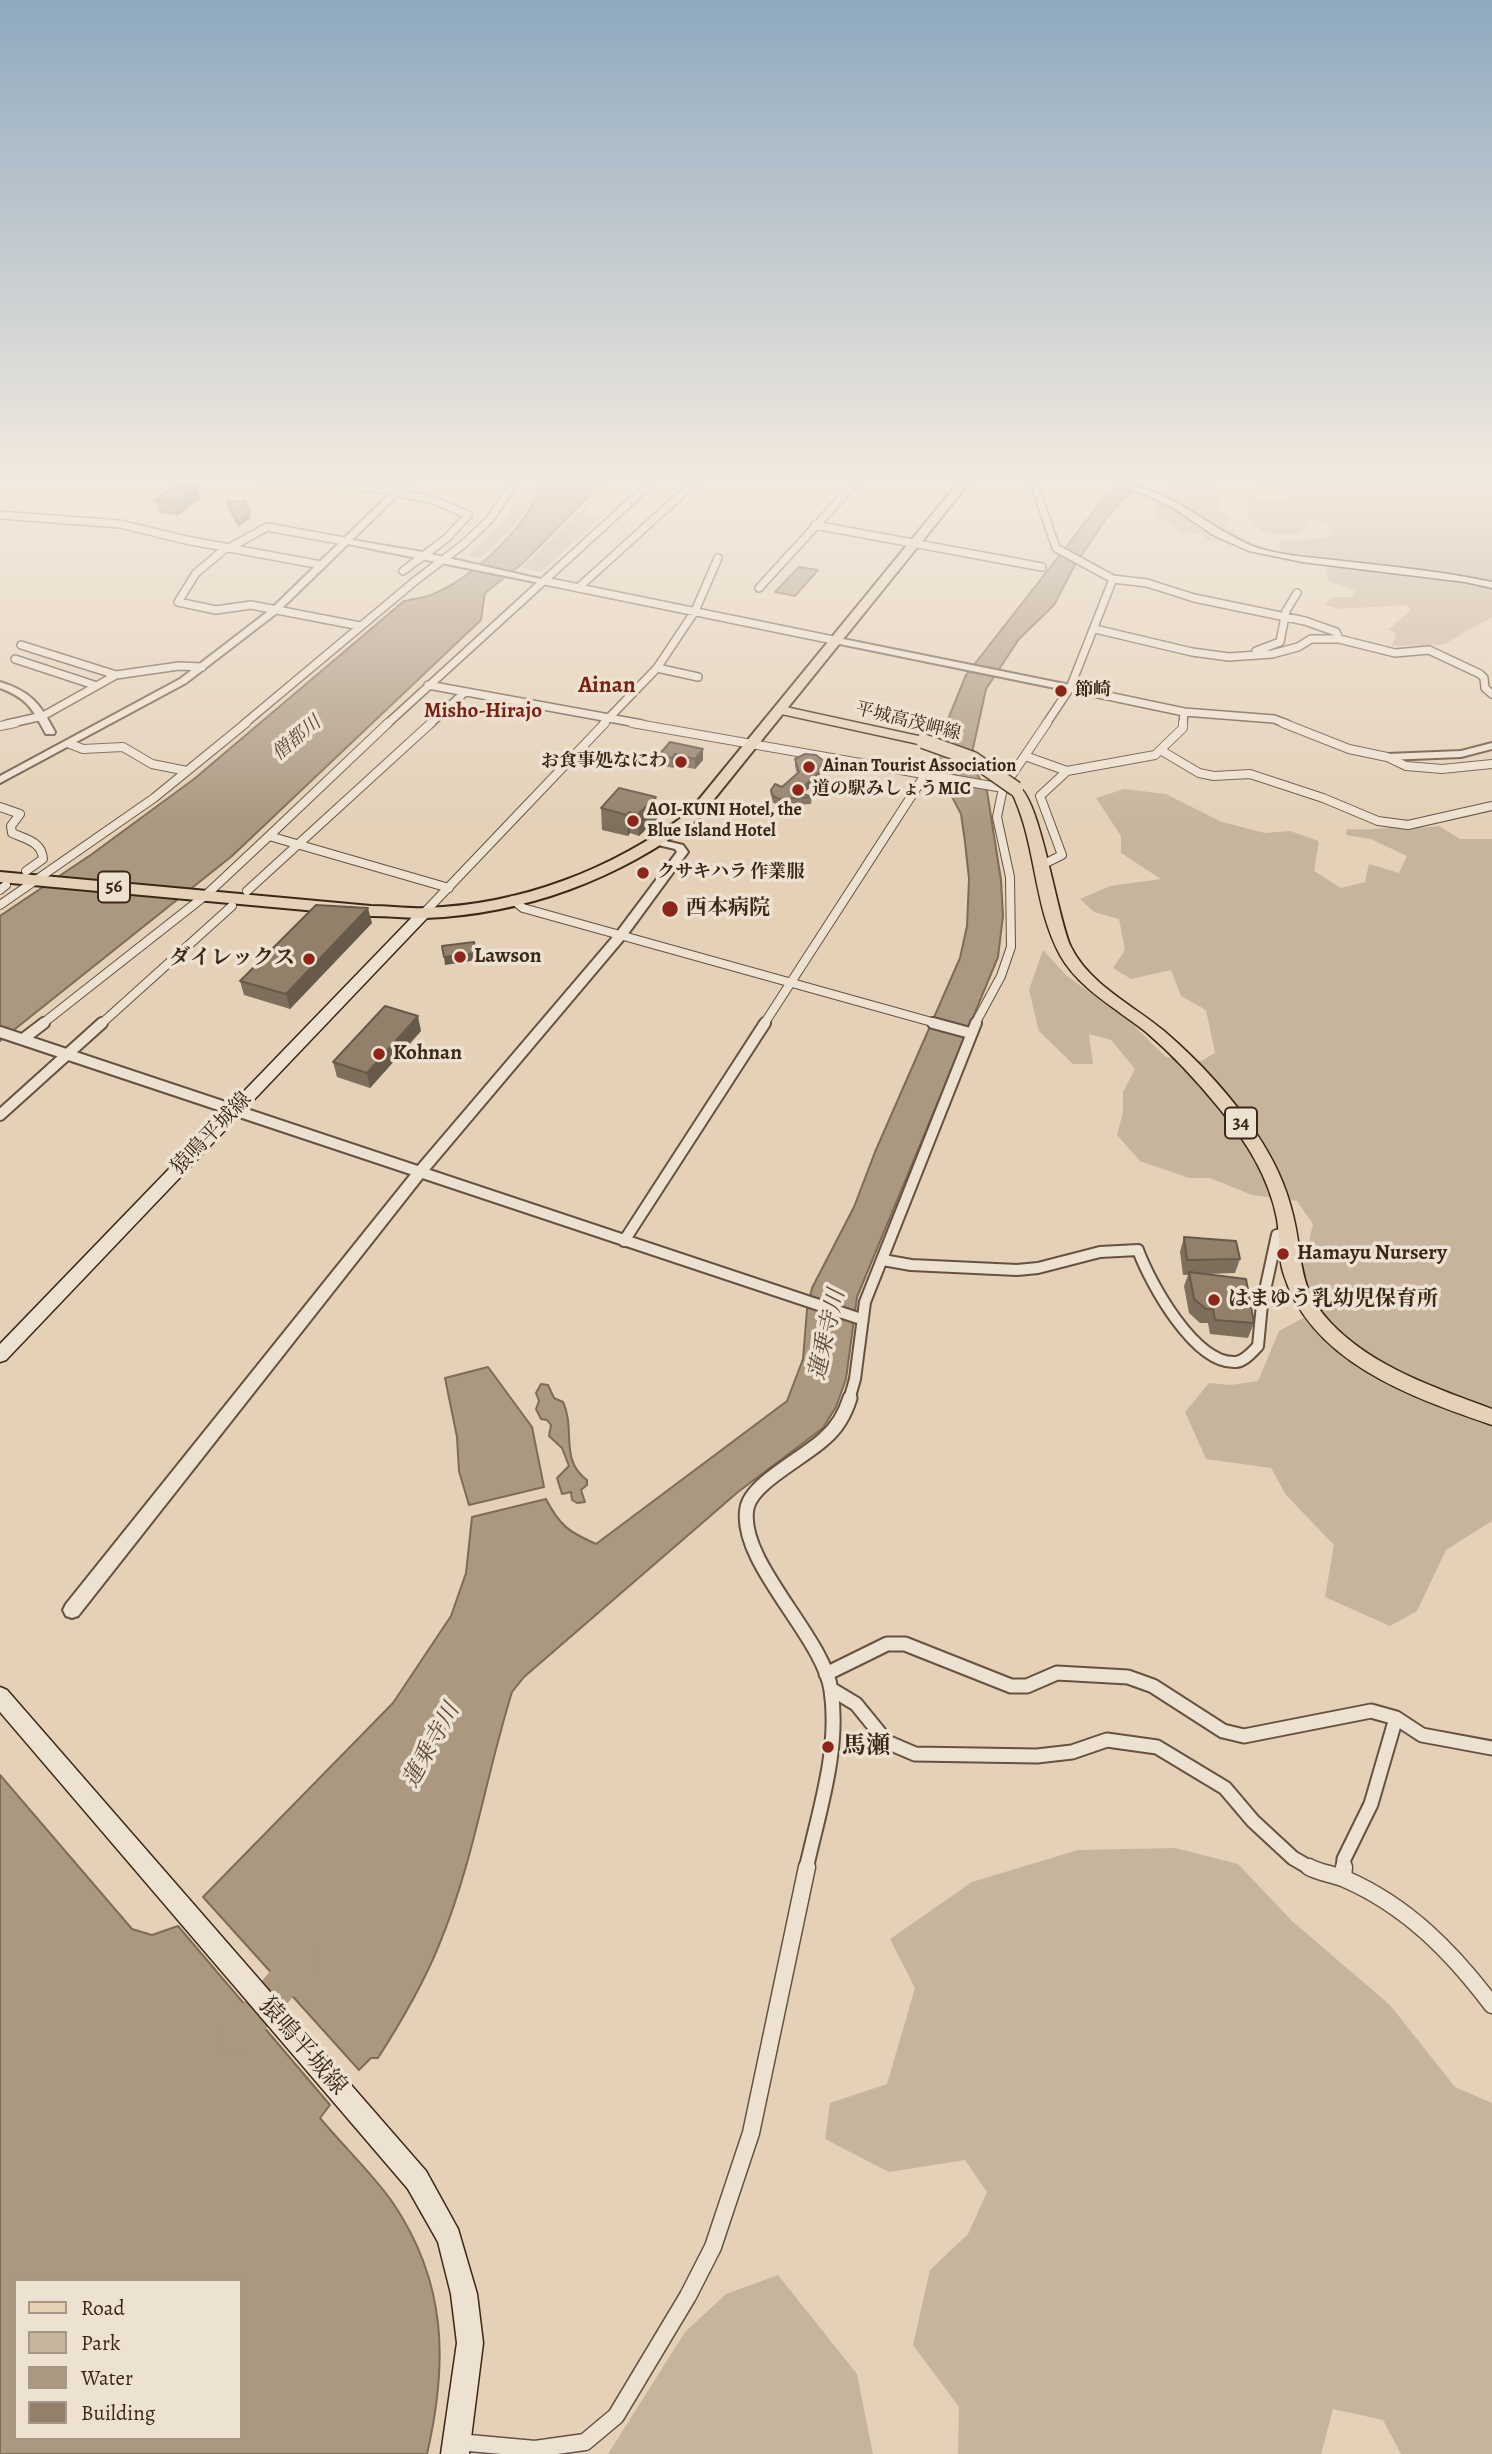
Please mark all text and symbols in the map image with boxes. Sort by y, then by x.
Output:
district label: Ainan [578,672,636,700]
place label: 節崎 [1075,680,1111,702]
marker: 節崎 [1053,683,1069,699]
street label: 平城高茂岬線 [853,698,963,746]
district label: Misho-Hirajo [424,699,542,725]
water label: 僧都川 [268,712,326,766]
place label: お食事処なにわ [541,751,667,773]
marker: お食事処なにわ [673,754,689,770]
place label: Ainan Tourist Association [823,756,1016,778]
marker: Ainan Tourist Association [801,759,817,775]
place label: 道の駅みしょうMIC [812,779,971,801]
marker: 道の駅みしょうMIC [790,782,806,798]
place label: AOI-KUNI Hotel, the Blue Island Hotel [647,800,802,842]
marker: AOI-KUNI Hotel, the Blue Island Hotel [625,813,641,829]
place label: クサキハラ 作業服 [657,862,804,884]
marker: クサキハラ 作業服 [635,865,651,881]
road number: 56 [98,872,130,902]
place label: 西本病院 [686,896,770,922]
marker: 西本病院 [660,899,680,919]
place label: Lawson [474,944,542,970]
place label: ダイレックス [169,946,295,972]
marker: Lawson [452,949,468,965]
marker: ダイレックス [301,951,317,967]
place label: Kohnan [393,1041,462,1067]
marker: Kohnan [371,1046,387,1062]
street label: 猿鳴平城線 [166,1087,258,1181]
road number: 34 [1225,1107,1257,1138]
place label: Hamayu Nursery [1297,1241,1447,1267]
marker: Hamayu Nursery [1275,1246,1291,1262]
water label: 蓮乗寺川 [804,1287,852,1383]
place label: はまゆう乳幼児保育所 [1228,1287,1438,1313]
marker: はまゆう乳幼児保育所 [1206,1292,1222,1308]
water label: 蓮乗寺川 [398,1699,466,1793]
place label: 馬瀬 [842,1733,890,1761]
marker: 馬瀬 [820,1739,836,1755]
street label: 猿鳴平城線 [252,1992,352,2102]
legend [14,2279,242,2440]
text: Road [81,2294,125,2322]
text: Park [81,2329,120,2357]
text: Water [81,2364,133,2392]
text: Building [81,2399,155,2427]

